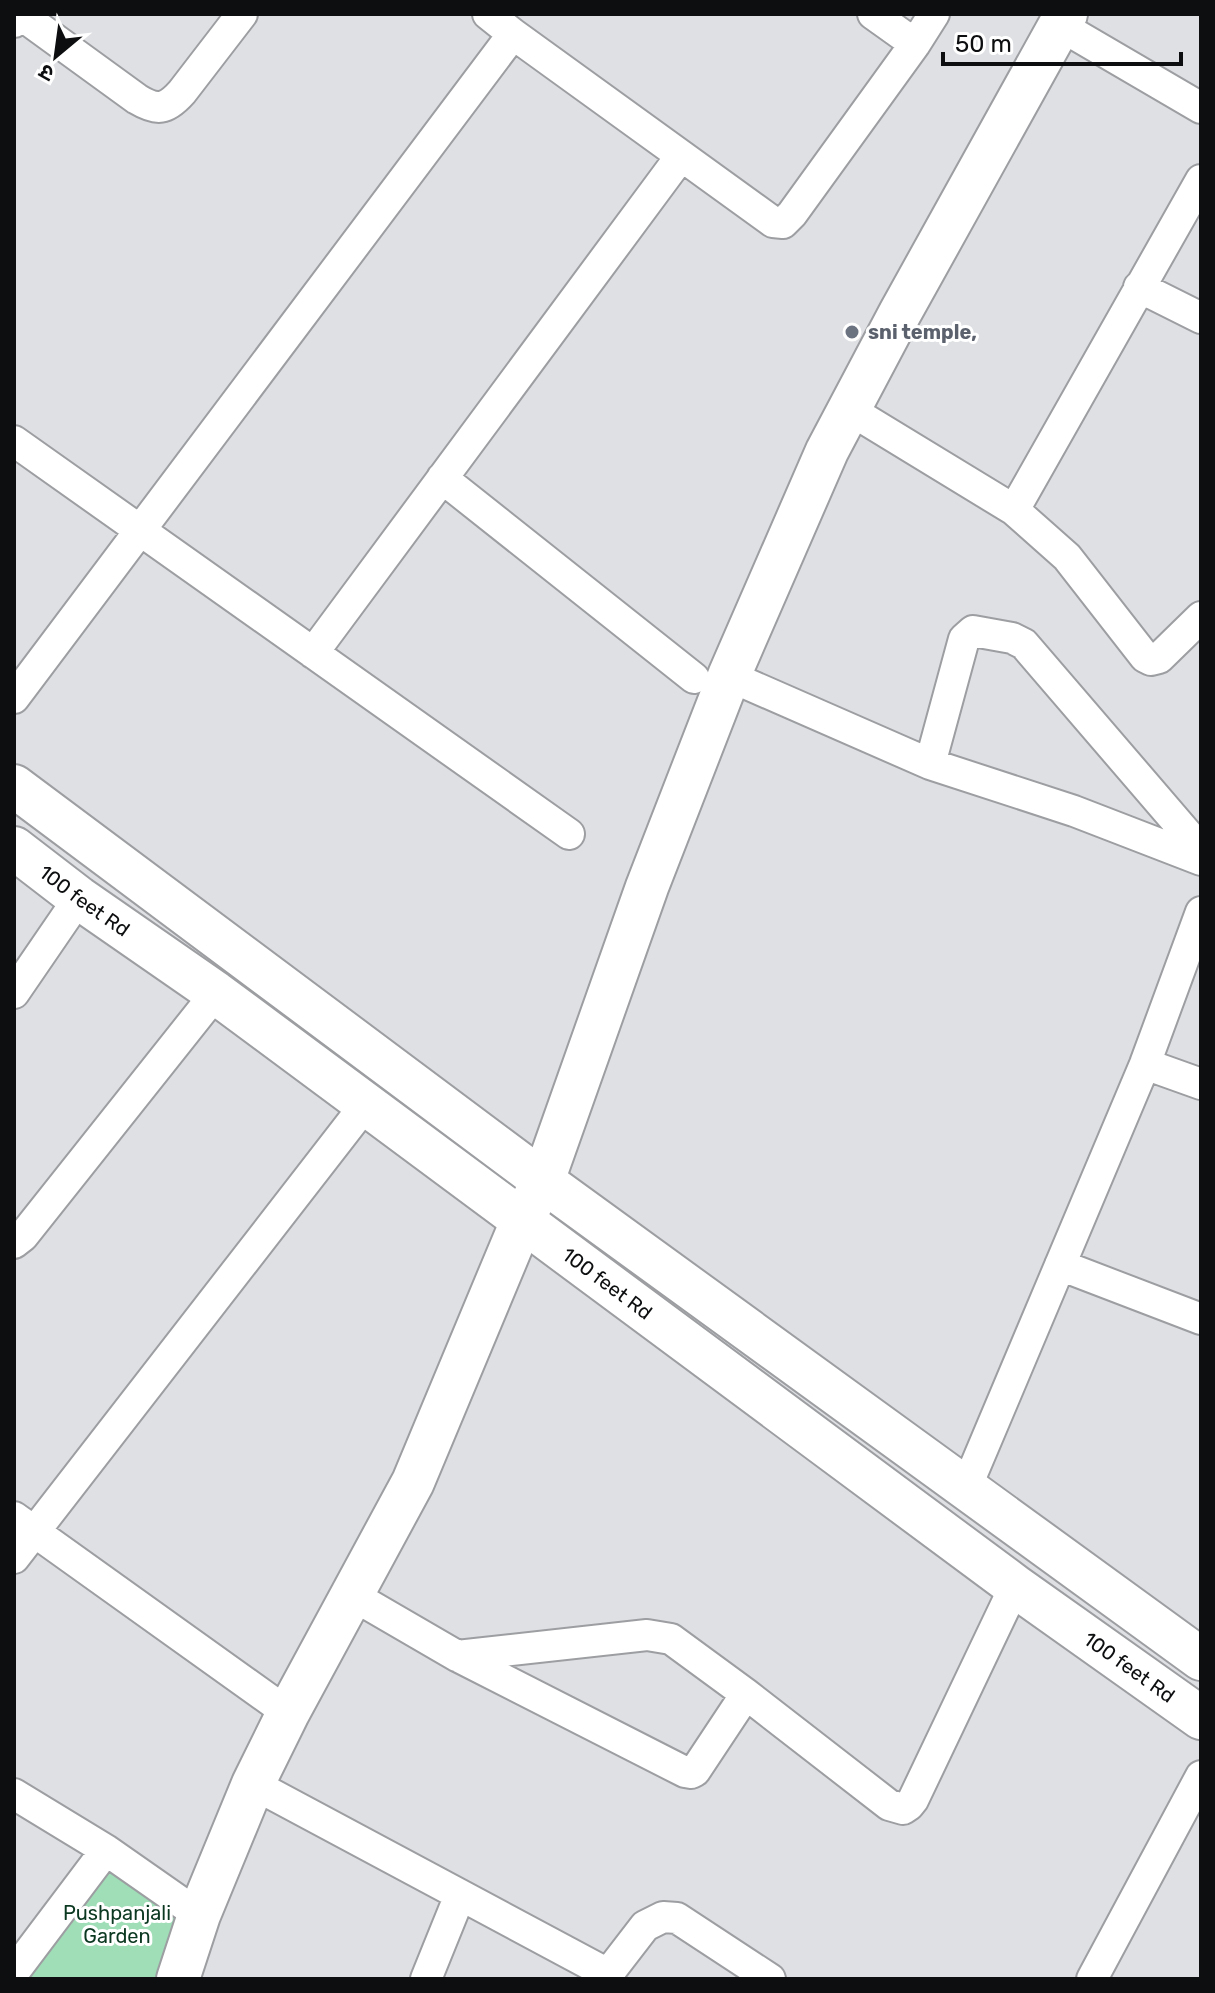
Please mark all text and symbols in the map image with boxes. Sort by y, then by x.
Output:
north arrow [16,16,96,96]
scale bar [943,16,1181,66]
text: 50 m [955,30,1012,58]
text: उ [33,58,59,88]
place label: sni temple, [868,320,977,344]
marker: sni temple, [843,323,861,341]
street label: 100 feet Rd [34,860,134,941]
street label: 100 feet Rd [558,1242,657,1325]
street label: 100 feet Rd [1079,1627,1180,1708]
park label: Pushpanjali Garden [63,1901,171,1948]

